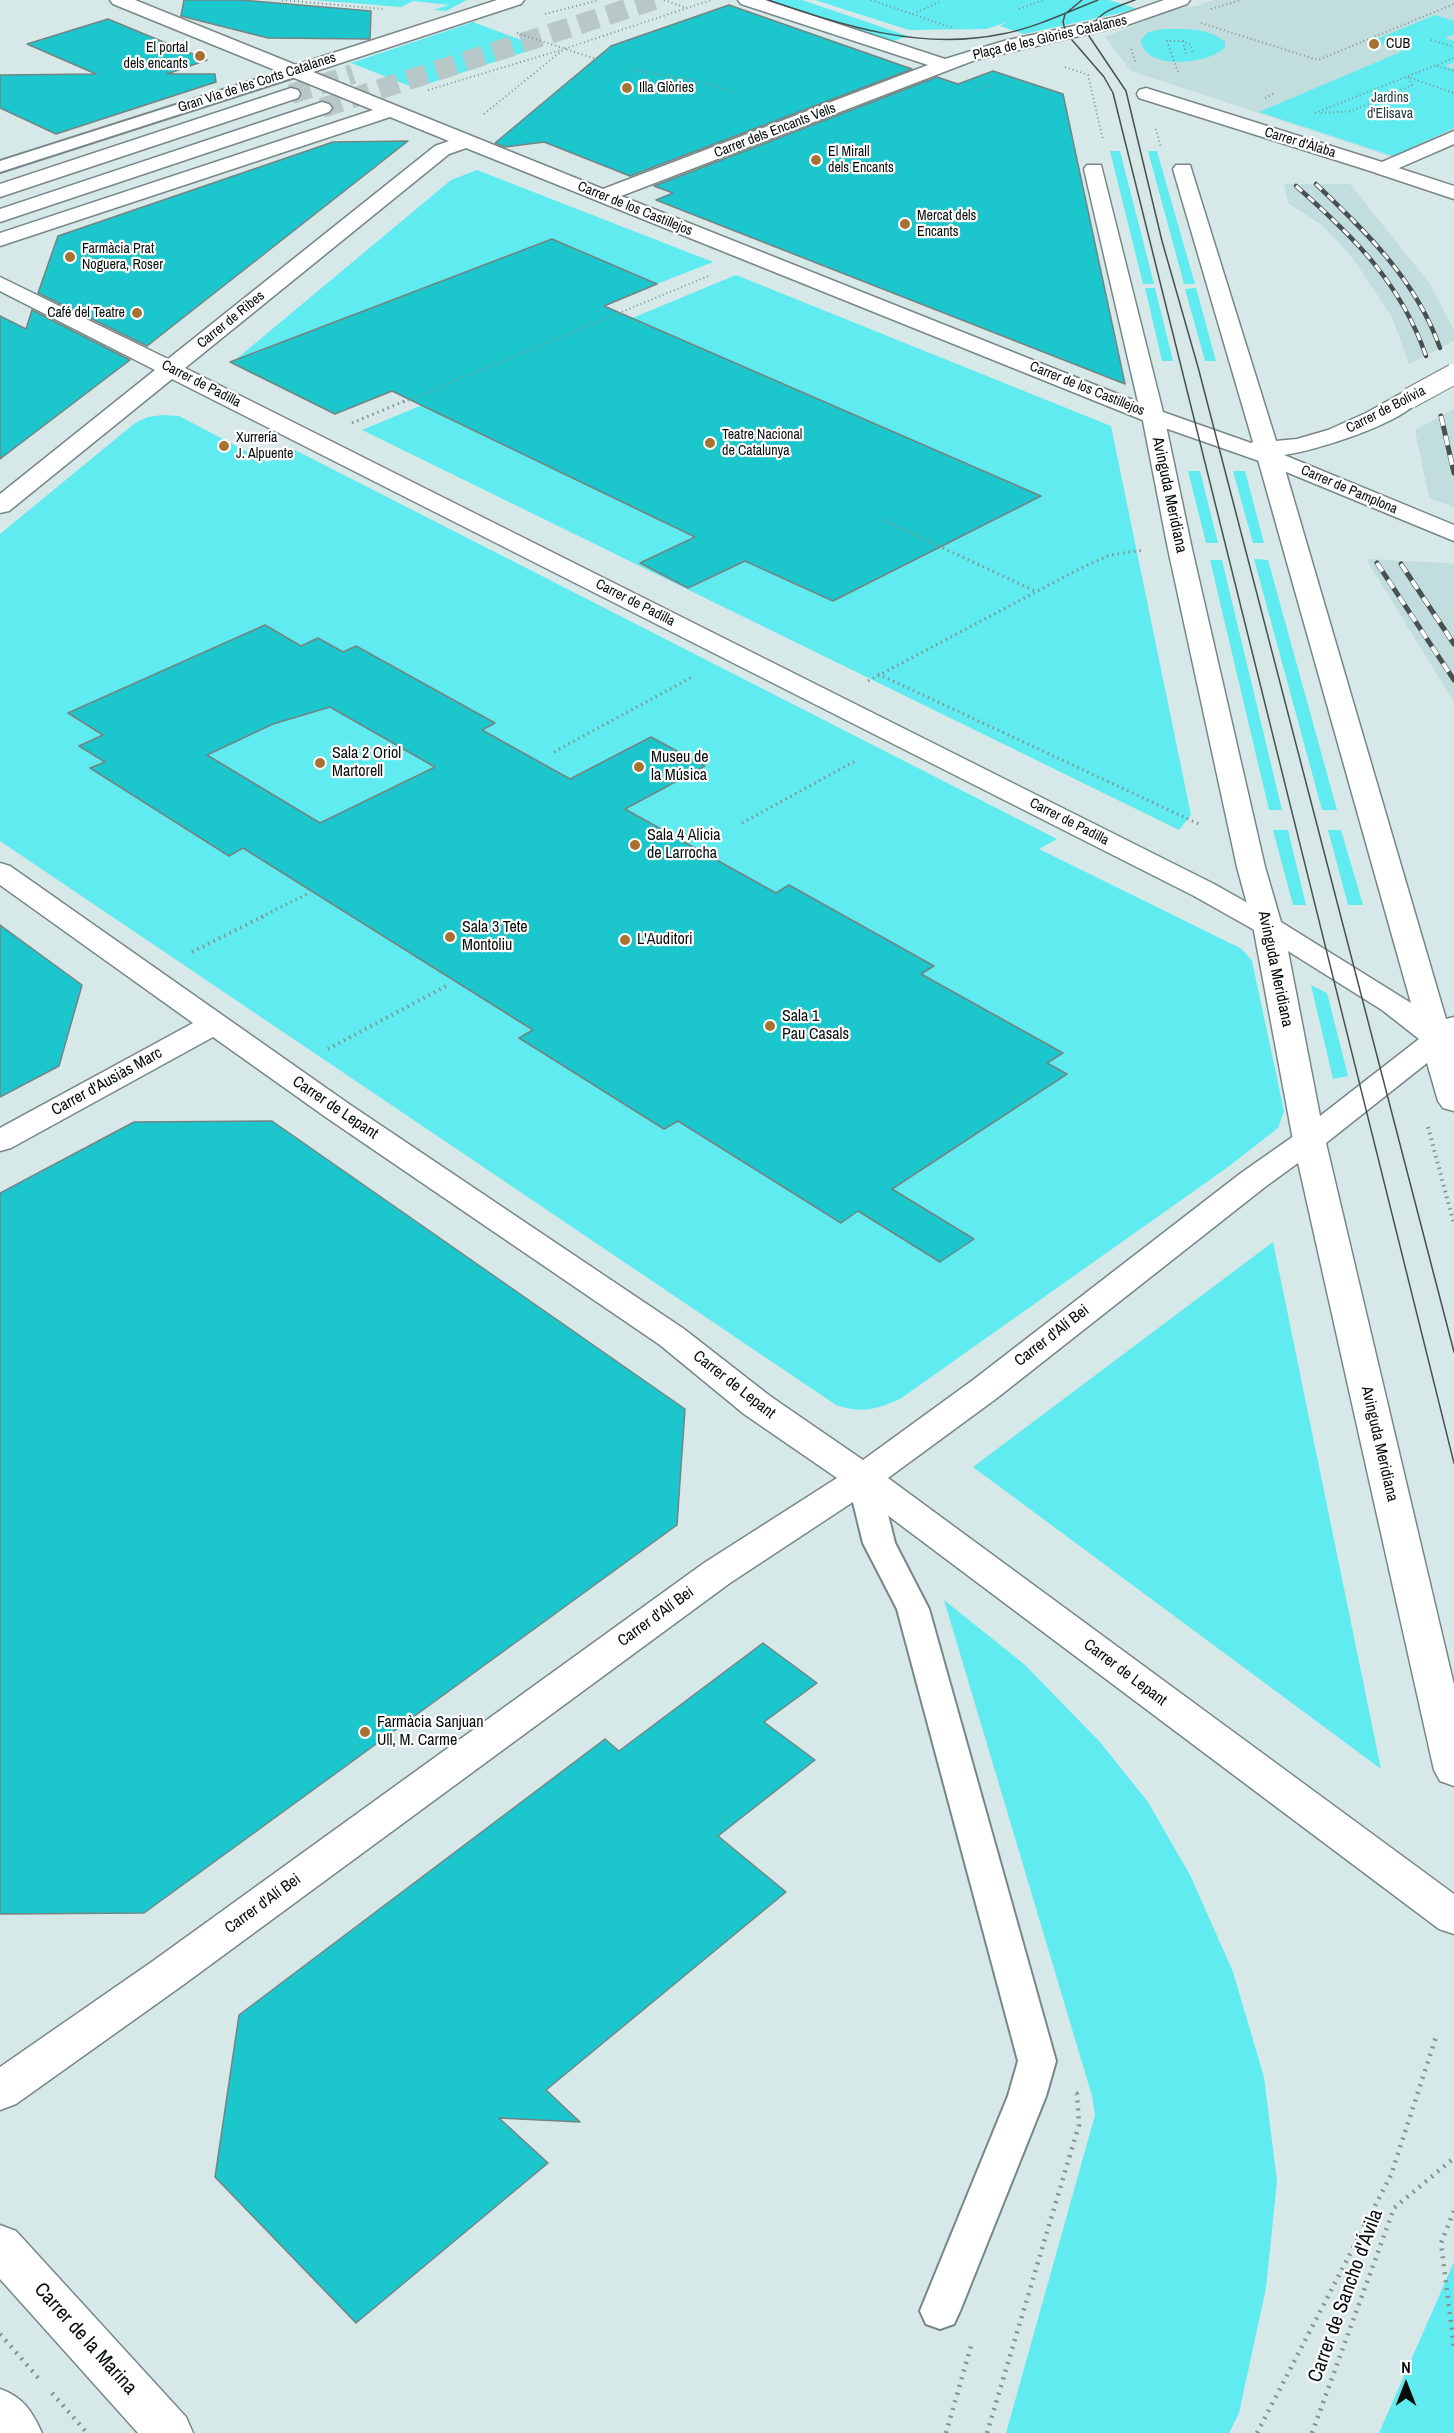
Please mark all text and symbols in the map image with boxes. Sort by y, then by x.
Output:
street label: Plaça de les Glòries Catalanes [971,12,1129,64]
place label: CUB [1386,36,1410,52]
marker: CUB [1367,37,1381,51]
place label: El portal dels encants [124,40,188,72]
marker: El portal dels encants [193,49,207,63]
street label: Gran Via de les Corts Catalanes [176,50,338,116]
place label: Illa Glòries [639,80,694,96]
marker: Illa Glòries [620,81,634,95]
park label: Jardins d'Elisava [1367,90,1413,122]
street label: Carrer dels Encants Vells [712,100,838,162]
street label: Carrer d'Àlaba [1262,124,1338,162]
place label: El Mirall dels Encants [828,144,894,176]
marker: El Mirall dels Encants [809,153,823,167]
street label: Carrer de los Castillejos [575,178,695,240]
place label: Mercat dels Encants [917,208,976,240]
marker: Mercat dels Encants [898,217,912,231]
place label: Farmàcia Prat Noguera, Roser [82,241,163,274]
marker: Farmàcia Prat Noguera, Roser [63,250,77,264]
street label: Carrer de Ribes [194,288,268,352]
place label: Café del Teatre [47,305,125,321]
marker: Café del Teatre [130,306,144,320]
street label: Carrer de Padilla [159,357,243,411]
street label: Carrer de los Castillejos [1027,358,1147,420]
street label: Carrer de Bolívia [1344,383,1428,437]
place label: Teatre Nacional de Catalunya [722,427,802,460]
place label: Xurrería J. Alpuente [236,430,293,462]
street label: Avinguda Meridiana [1147,435,1191,555]
marker: Teatre Nacional de Catalunya [703,436,717,450]
marker: Xurrería J. Alpuente [217,439,231,453]
street label: Carrer de Pamplona [1298,462,1400,518]
street label: Carrer de Padilla [593,576,677,630]
place label: Sala 2 Oriol Martorell [332,744,401,782]
place label: Museu de la Música [651,748,709,786]
marker: Sala 2 Oriol Martorell [313,756,327,770]
marker: Museu de la Música [632,760,646,774]
street label: Carrer de Padilla [1027,795,1111,849]
place label: Sala 4 Alicia de Larrocha [647,826,721,864]
marker: Sala 4 Alicia de Larrocha [628,838,642,852]
street label: Avinguda Meridiana [1253,909,1297,1029]
place label: Sala 3 Tete Montoliu [462,918,528,956]
marker: Sala 3 Tete Montoliu [443,930,457,944]
place label: L'Auditori [637,930,693,950]
marker: L'Auditori [618,933,632,947]
place label: Sala 1 Pau Casals [782,1007,849,1045]
marker: Sala 1 Pau Casals [763,1019,777,1033]
street label: Carrer d'Ausiàs Marc [48,1044,166,1120]
street label: Carrer de Lepant [289,1072,381,1144]
street label: Carrer d'Alí Bei [1011,1301,1093,1371]
street label: Carrer de Lepant [689,1347,779,1423]
street label: Avinguda Meridiana [1356,1384,1402,1504]
street label: Carrer d'Alí Bei [614,1583,698,1651]
street label: Carrer de Lepant [1080,1635,1170,1711]
place label: Farmàcia Sanjuan Ull, M. Carme [377,1713,484,1751]
marker: Farmàcia Sanjuan Ull, M. Carme [358,1725,372,1739]
street label: Carrer d'Alí Bei [221,1870,305,1938]
street label: Carrer de Sancho d'Ávila [1304,2206,1388,2386]
street label: Carrer de la Marina [29,2278,141,2400]
north arrow [1376,2355,1436,2415]
text: N [1401,2356,1411,2378]

